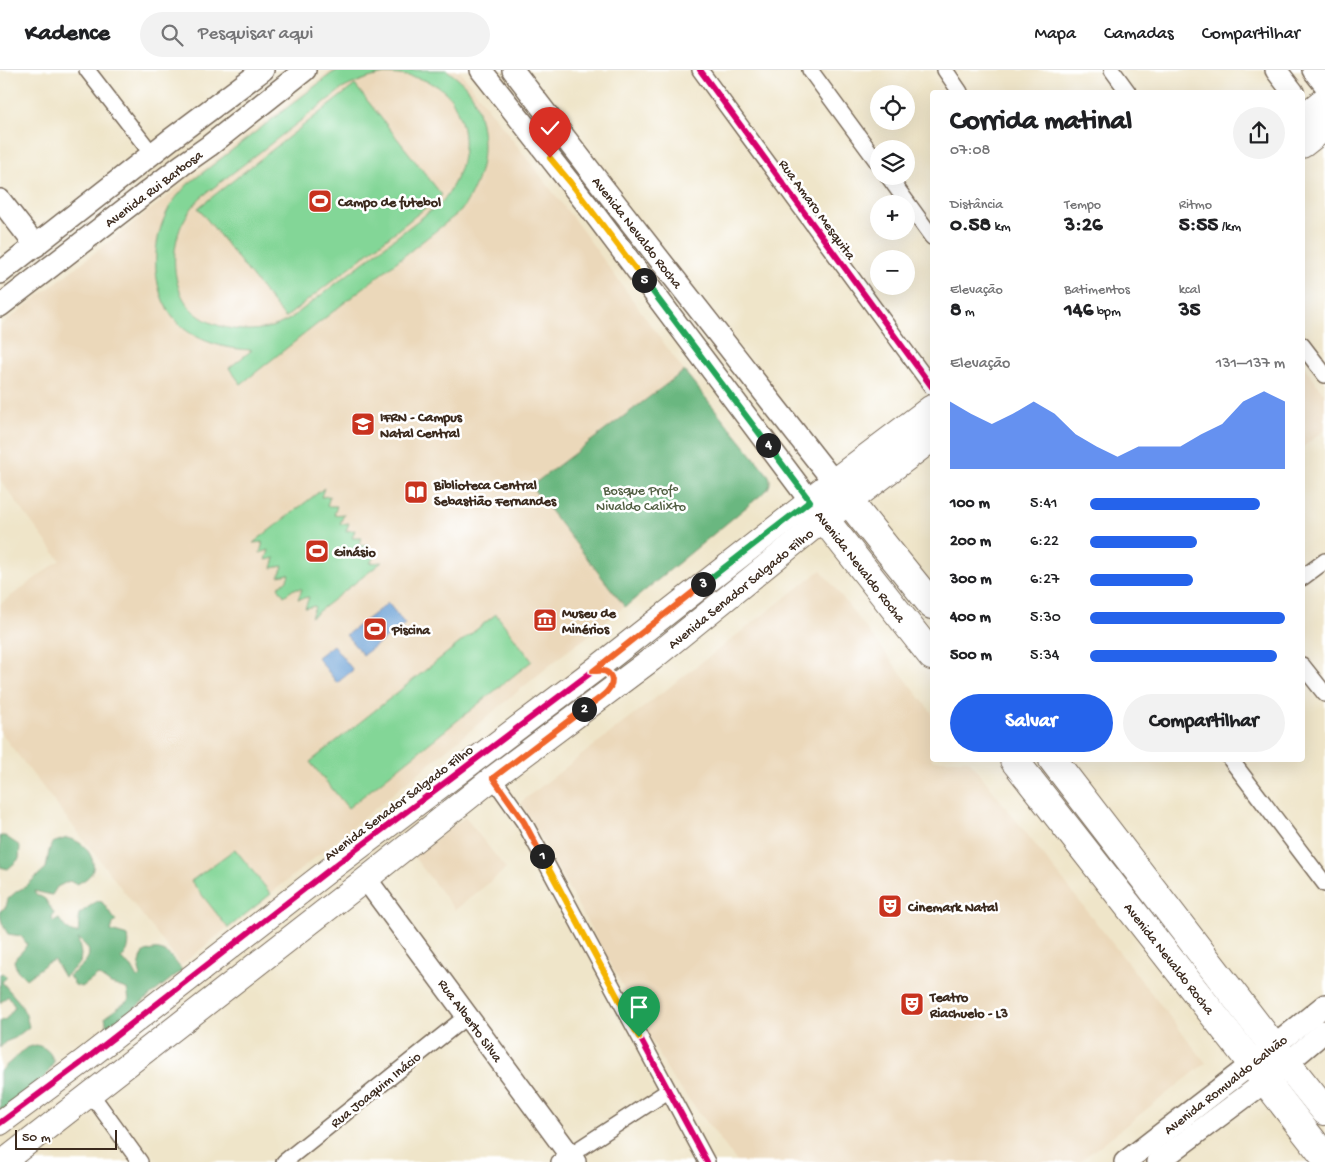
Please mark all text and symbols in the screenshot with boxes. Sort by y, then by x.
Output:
search box [140,12,490,57]
text: Kadence [25,20,110,49]
icon: search [158,21,186,49]
text: Pesquisar aqui [198,23,313,46]
text: Mapa [1035,24,1076,45]
text: Camadas [1104,24,1174,45]
text: Compartilhar [1202,24,1300,45]
map controls [870,85,915,295]
button: locate [870,85,915,130]
text: Corrida matinal [950,106,1132,139]
pin [529,107,571,158]
button: share [1233,107,1285,159]
icon: check [536,114,564,142]
button: layers [870,140,915,185]
text: 07:08 [950,142,990,161]
street label: Avenida Rui Barbosa [102,147,208,232]
street label: Rua Amaro Mesquita [774,157,859,265]
street label: Avenida Nevaldo Rocha [587,174,686,294]
sports icon: Campo de futebol [307,188,333,214]
place label: Campo de futebol [337,195,441,212]
button: + [870,195,915,240]
text: Distância [950,197,1003,214]
text: Tempo [1064,197,1101,214]
text: Ritmo [1179,197,1212,214]
text: 0.58 [950,214,991,239]
text: 3:26 [1064,214,1103,239]
text: 5:55 [1179,214,1218,239]
text: km [991,219,1011,236]
text: /km [1218,219,1241,236]
button: − [870,250,915,295]
pin: 5 [632,268,656,292]
text: 5 [641,272,648,289]
text: Elevação [950,282,1003,299]
text: Batimentos [1064,282,1130,299]
text: kcal [1179,282,1201,299]
text: 8 [950,299,962,324]
text: 146 [1064,299,1093,324]
text: 35 [1179,299,1201,324]
text: m [962,304,975,321]
text: bpm [1093,304,1121,321]
text: Elevação [950,355,1010,374]
text: 131–137 m [1216,355,1285,374]
place label: IFRN - Campus Natal Central [380,410,463,443]
school or university icon: IFRN - Campus Natal Central [350,411,376,437]
pin: 4 [756,432,780,458]
text: 4 [765,437,772,454]
place label: Biblioteca Central Sebastião Fernandes [433,478,557,511]
library icon: Biblioteca Central Sebastião Fernandes [403,479,429,505]
park label: Bosque Profº Nivaldo Calixto [596,483,686,516]
text: 100 m [950,495,990,514]
text: 5:41 [1030,495,1057,514]
street label: Avenida Nevaldo Rocha [810,508,909,628]
street label: Avenida Senador Salgado Filho [665,526,818,654]
text: 200 m [950,533,991,552]
text: 6:22 [1030,533,1059,552]
sports icon: Ginásio [304,538,330,564]
place label: Ginásio [334,545,376,562]
text: 300 m [950,571,992,590]
text: 6:27 [1030,571,1059,590]
pin: 3 [690,572,716,596]
text: 3 [700,576,707,593]
place label: Museu de Minérios [562,606,617,639]
museum icon: Museu de Minérios [532,607,558,633]
text: 400 m [950,609,991,628]
text: 5:30 [1030,609,1061,628]
sports icon: Piscina [362,616,388,642]
place label: Piscina [391,623,431,640]
text: 500 m [950,647,992,666]
text: 5:34 [1030,647,1059,666]
button: Salvar [950,694,1113,752]
button: Compartilhar [1123,694,1285,752]
pin: 2 [572,696,596,722]
text: 2 [581,701,588,718]
street label: Avenida Senador Salgado Filho [322,742,477,866]
pin: 1 [530,844,554,868]
text: 1 [540,848,545,865]
theatre icon: Cinemark Natal [877,893,903,919]
place label: Cinemark Natal [907,900,998,917]
street label: Avenida Nevaldo Rocha [1119,900,1218,1020]
street label: Rua Alberto Silva [433,977,506,1067]
pin [618,986,660,1037]
place label: Teatro Riachuelo - L3 [929,990,1008,1023]
theatre icon: Teatro Riachuelo - L3 [899,991,925,1017]
icon: arrive [625,993,653,1021]
street label: Avenida Romualdo Galvão [1161,1032,1292,1140]
street label: Rua Joaquim Inácio [328,1049,425,1133]
scale bar [15,1127,118,1150]
text: 50 m [22,1130,51,1147]

